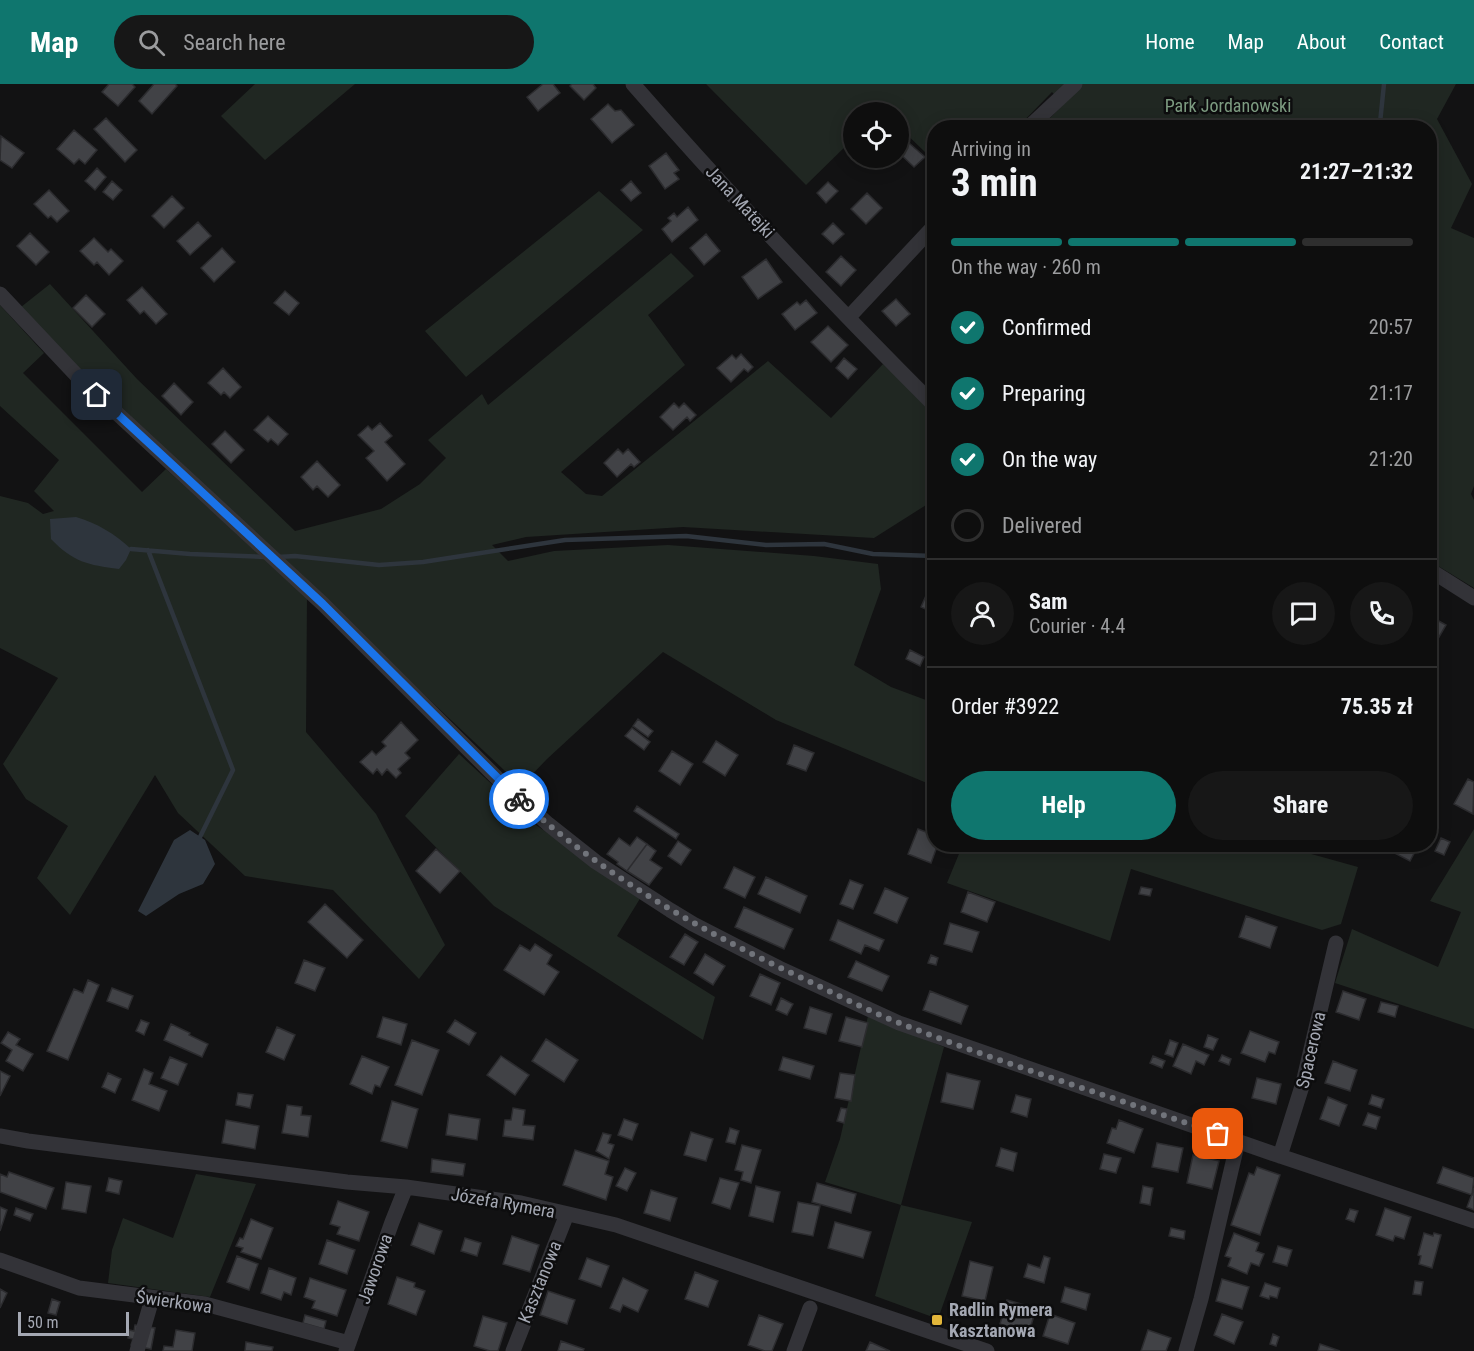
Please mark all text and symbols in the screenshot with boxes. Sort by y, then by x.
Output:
search box [114,15,534,69]
text: Map [30,26,78,59]
icon: search [135,26,168,59]
text: Search here [183,30,286,55]
text: Home [1145,30,1195,54]
text: Map [1228,30,1264,54]
text: About [1297,30,1346,54]
text: Contact [1379,30,1444,54]
park label: Park Jordanowski [1165,95,1291,116]
map controls [843,102,909,168]
button: locate [843,102,909,168]
text: Arriving in [951,137,1031,161]
text: 21:27–21:32 [1300,159,1413,184]
text: 3 min [951,160,1038,206]
street label: Jana Matejki [702,161,779,242]
text: On the way · 260 m [951,255,1101,279]
icon: check [951,311,984,344]
text: Confirmed [1002,315,1091,340]
text: 20:57 [1369,315,1413,339]
pin [71,369,122,420]
icon: check [951,377,984,410]
icon: home [80,378,113,411]
text: Preparing [1002,381,1086,406]
text: 21:17 [1369,381,1413,405]
icon: check [951,443,984,476]
text: On the way [1002,447,1097,472]
text: 21:20 [1369,447,1413,471]
text: Delivered [1002,513,1082,538]
button: person [951,582,1014,645]
button: chat [1272,582,1335,645]
button: phone [1350,582,1413,645]
text: Sam [1029,589,1068,614]
text: Courier · 4.4 [1029,614,1125,638]
text: Order #3922 [951,694,1059,719]
text: 75.35 zł [1341,694,1413,719]
courier [489,769,549,829]
button: Help [951,771,1176,840]
button: Share [1188,771,1413,840]
icon: bike [503,783,536,816]
street label: Spacerowa [1291,1009,1330,1090]
pin [1192,1108,1243,1159]
icon: bag [1201,1117,1234,1150]
street label: Józefa Rymera [450,1183,557,1222]
street label: Jaworowa [353,1231,396,1307]
street label: Kasztanowa [514,1238,565,1326]
street label: Świerkowa [135,1286,213,1317]
place label: Radlin Rymera Kasztanowa [949,1299,1053,1341]
scale bar [18,1309,129,1336]
text: 50 m [27,1313,59,1332]
marker: Radlin Rymera Kasztanowa [930,1313,944,1327]

